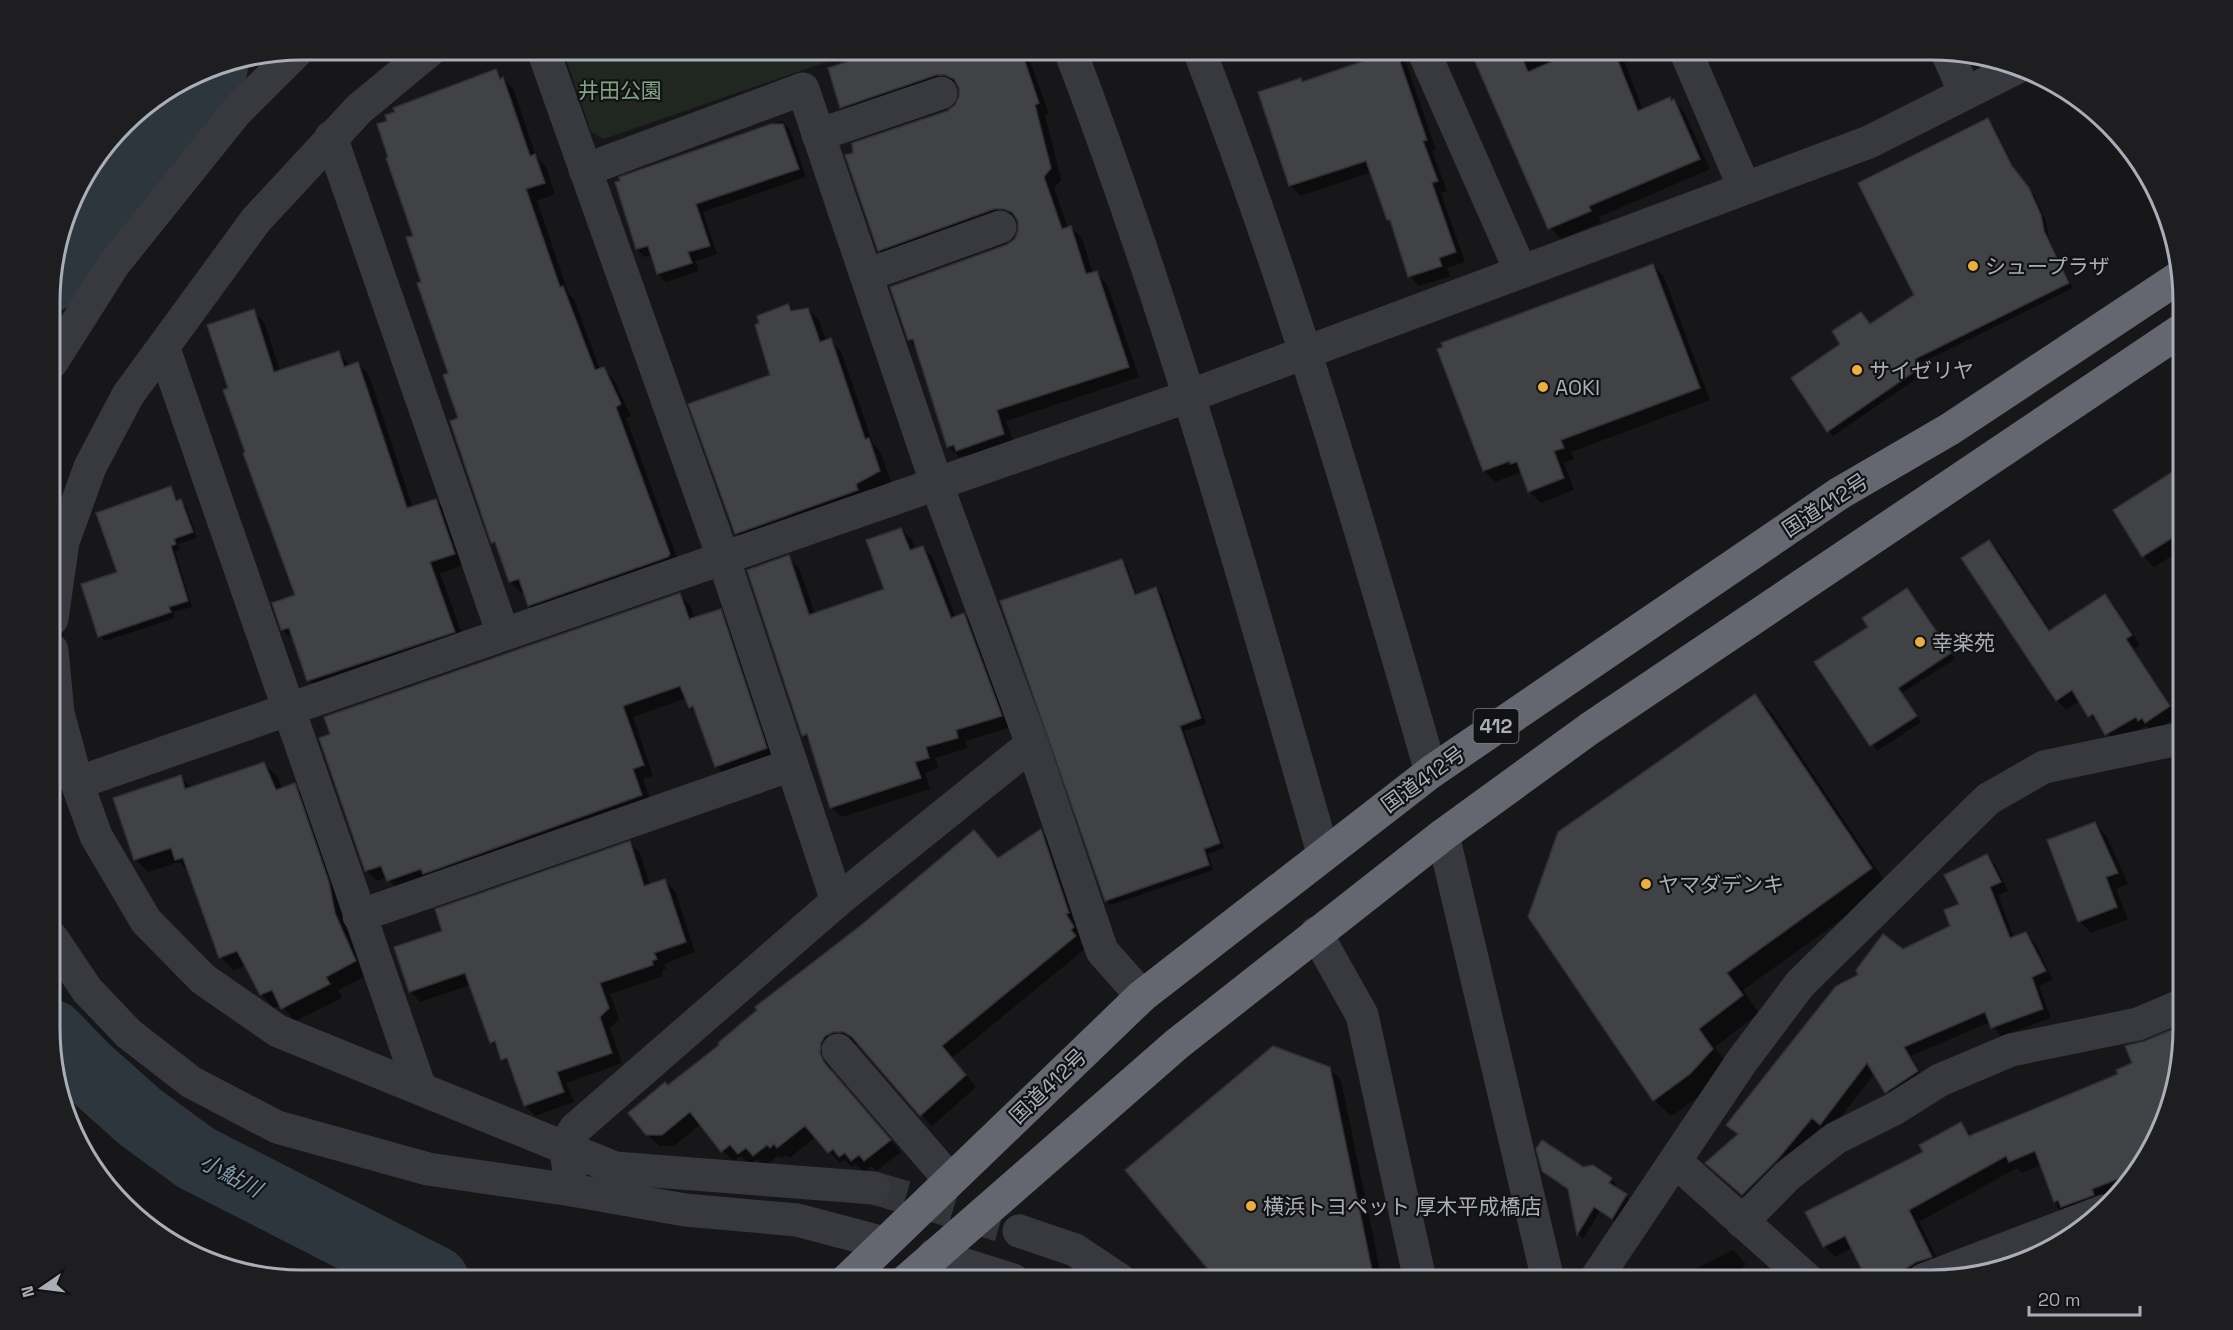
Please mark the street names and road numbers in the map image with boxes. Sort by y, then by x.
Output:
street label: 国道412号 [1777,467,1873,543]
road number: 412 [1474,709,1518,743]
street label: 国道412号 [1376,740,1470,818]
street label: 国道412号 [1004,1043,1092,1129]

